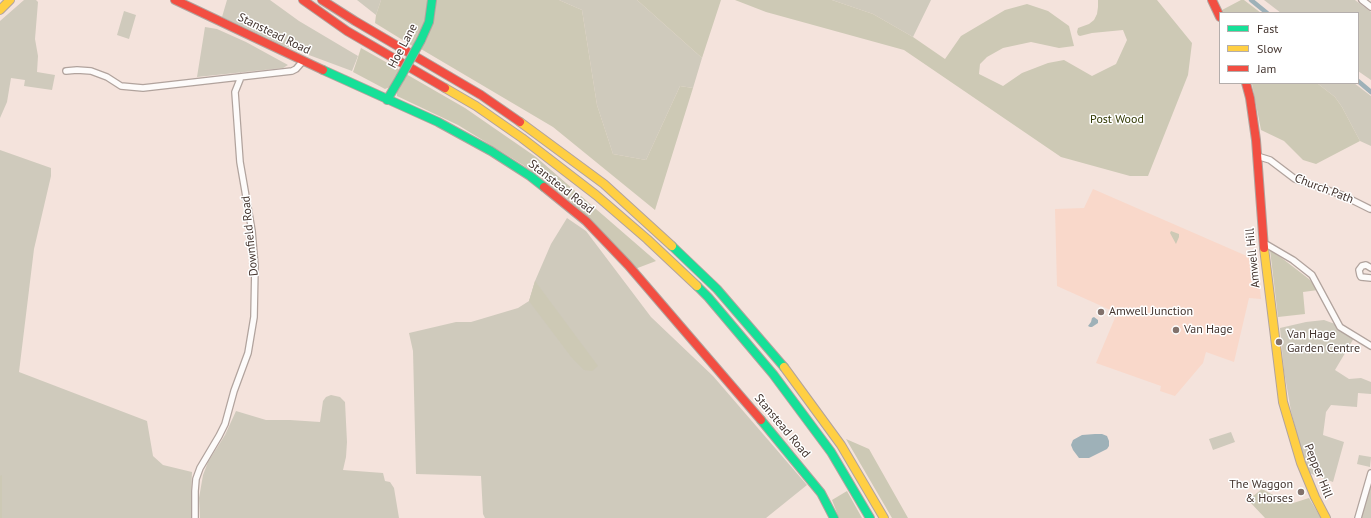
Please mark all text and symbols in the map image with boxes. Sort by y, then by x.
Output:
street label: Stanstead Road [235,10,313,58]
legend [1219,12,1359,84]
street label: Hoe Lane [385,21,421,71]
text: Fast [1257,21,1278,36]
text: Slow [1257,41,1282,56]
text: Jam [1257,61,1276,76]
park label: Post Wood [1090,113,1144,127]
street label: Stanstead Road [525,157,597,217]
street label: Church Path [1292,171,1356,207]
street label: Downfield Road [239,195,261,277]
street label: Amwell Hill [1243,227,1263,289]
place label: Amwell Junction [1109,305,1193,319]
marker: Amwell Junction [1096,307,1106,317]
place label: Van Hage [1184,323,1232,337]
marker: Van Hage [1171,325,1181,335]
place label: Van Hage Garden Centre [1287,328,1360,356]
marker: Van Hage Garden Centre [1274,337,1284,347]
street label: Stanstead Road [751,391,813,461]
street label: Pepper Hill [1301,442,1335,500]
place label: The Waggon & Horses [1229,478,1293,506]
marker: The Waggon & Horses [1296,487,1306,497]

